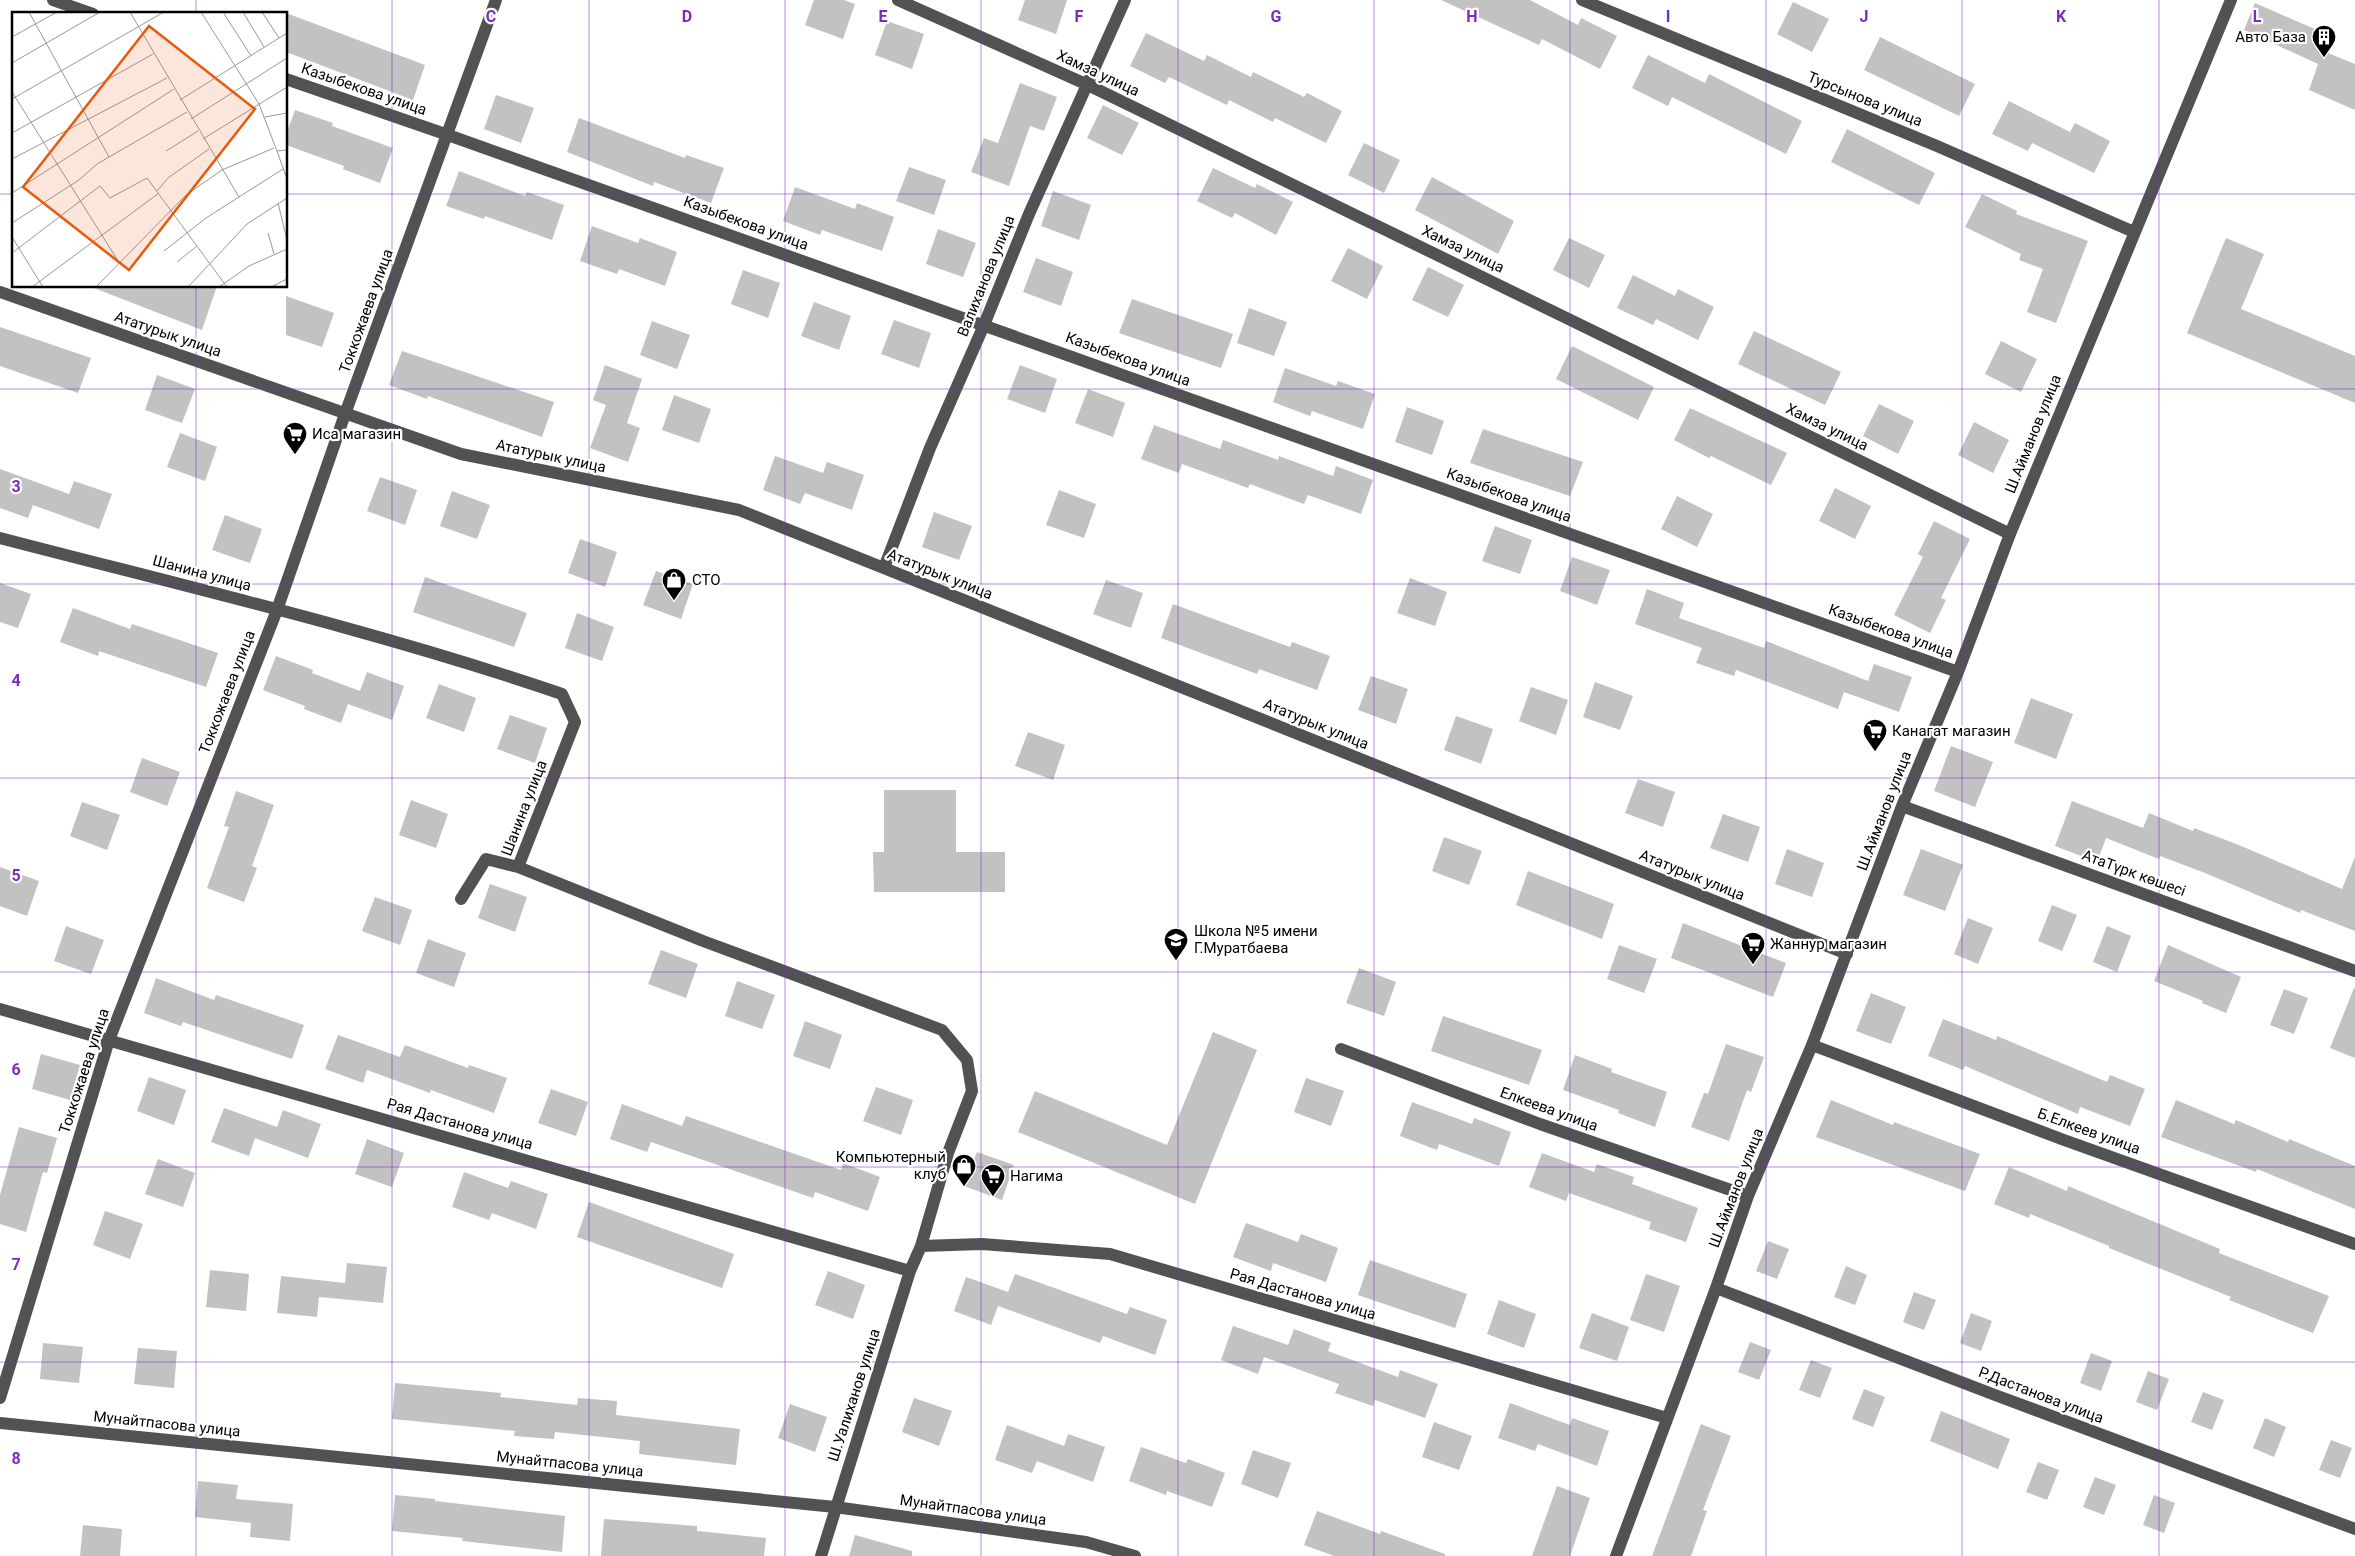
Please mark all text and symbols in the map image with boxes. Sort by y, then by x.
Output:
text: C [486,7,496,26]
text: D [682,7,692,26]
text: E [879,7,888,26]
text: F [1075,7,1084,26]
text: G [1271,7,1282,26]
text: H [1466,7,1478,26]
text: I [1666,7,1670,26]
text: J [1860,7,1868,26]
text: K [2056,7,2067,26]
text: L [2253,7,2262,26]
inset map [12,12,288,288]
building icon: Авто База [2311,24,2337,58]
place label: Авто База [2235,28,2306,46]
street label: Хамза улица [1054,46,1142,100]
street label: Казыбекова улица [299,59,429,119]
street label: Турсынова улица [1805,68,1925,130]
street label: Казыбекова улица [681,192,811,254]
street label: Валиханова улица [953,213,1019,339]
street label: Хамза улица [1419,221,1507,277]
street label: Токкожаева улица [335,247,397,375]
street label: Ататурык улица [112,307,224,361]
street label: Казыбекова улица [1063,328,1193,390]
street label: Ш.Айманов улица [2001,372,2065,496]
street label: Хамза улица [1783,399,1871,455]
supermarket icon: Иса магазин [282,421,308,455]
place label: Иса магазин [312,425,401,443]
street label: Ататурык улица [494,436,608,476]
street label: Казыбекова улица [1444,464,1574,526]
text: 3 [11,477,21,496]
street label: Ататурык улица [885,545,995,603]
street label: Шанина улица [151,551,253,595]
shop icon: СТО [661,567,687,601]
place label: СТО [692,571,721,589]
street label: Казыбекова улица [1826,600,1956,662]
street label: Токкожаева улица [195,628,259,756]
text: 4 [11,671,21,690]
street label: Ататурык улица [1261,695,1371,753]
supermarket icon: Канагат магазин [1862,718,1888,752]
place label: Канагат магазин [1892,722,2011,740]
street label: Ш.Айманов улица [1853,749,1915,873]
street label: Шанина улица [497,757,551,859]
street label: Ататурык улица [1637,846,1747,904]
street label: АтаТүрк көшесі [2080,846,2188,900]
text: 5 [11,866,21,885]
place label: Школа №5 имени Г.Муратбаева [1194,922,1318,957]
school or university icon: Школа №5 имени Г.Муратбаева [1163,927,1189,961]
supermarket icon: Жаннур магазин [1740,931,1766,965]
place label: Жаннур магазин [1770,935,1887,953]
street label: Токкожаева улица [55,1006,113,1136]
text: 6 [11,1060,21,1079]
street label: Елкеева улица [1498,1083,1600,1135]
street label: Рая Дастанова улица [385,1095,535,1153]
street label: Б.Елкеев улица [2035,1104,2143,1158]
street label: Ш.Айманов улица [1705,1126,1767,1250]
place label: Компьютерный клуб [836,1148,946,1183]
shop icon: Компьютерный клуб [951,1153,977,1187]
supermarket icon: Нагима [980,1163,1006,1197]
place label: Нагима [1010,1167,1063,1185]
text: 7 [11,1255,21,1274]
street label: Рая Дастанова улица [1228,1265,1378,1323]
street label: Ш.Уалиханов улица [824,1326,884,1464]
street label: Р.Дастанова улица [1976,1363,2106,1427]
street label: Мунайтпасова улица [93,1407,241,1441]
street label: Мунайтпасова улица [496,1447,644,1481]
text: 8 [11,1449,21,1468]
street label: Мунайтпасова улица [899,1491,1047,1529]

